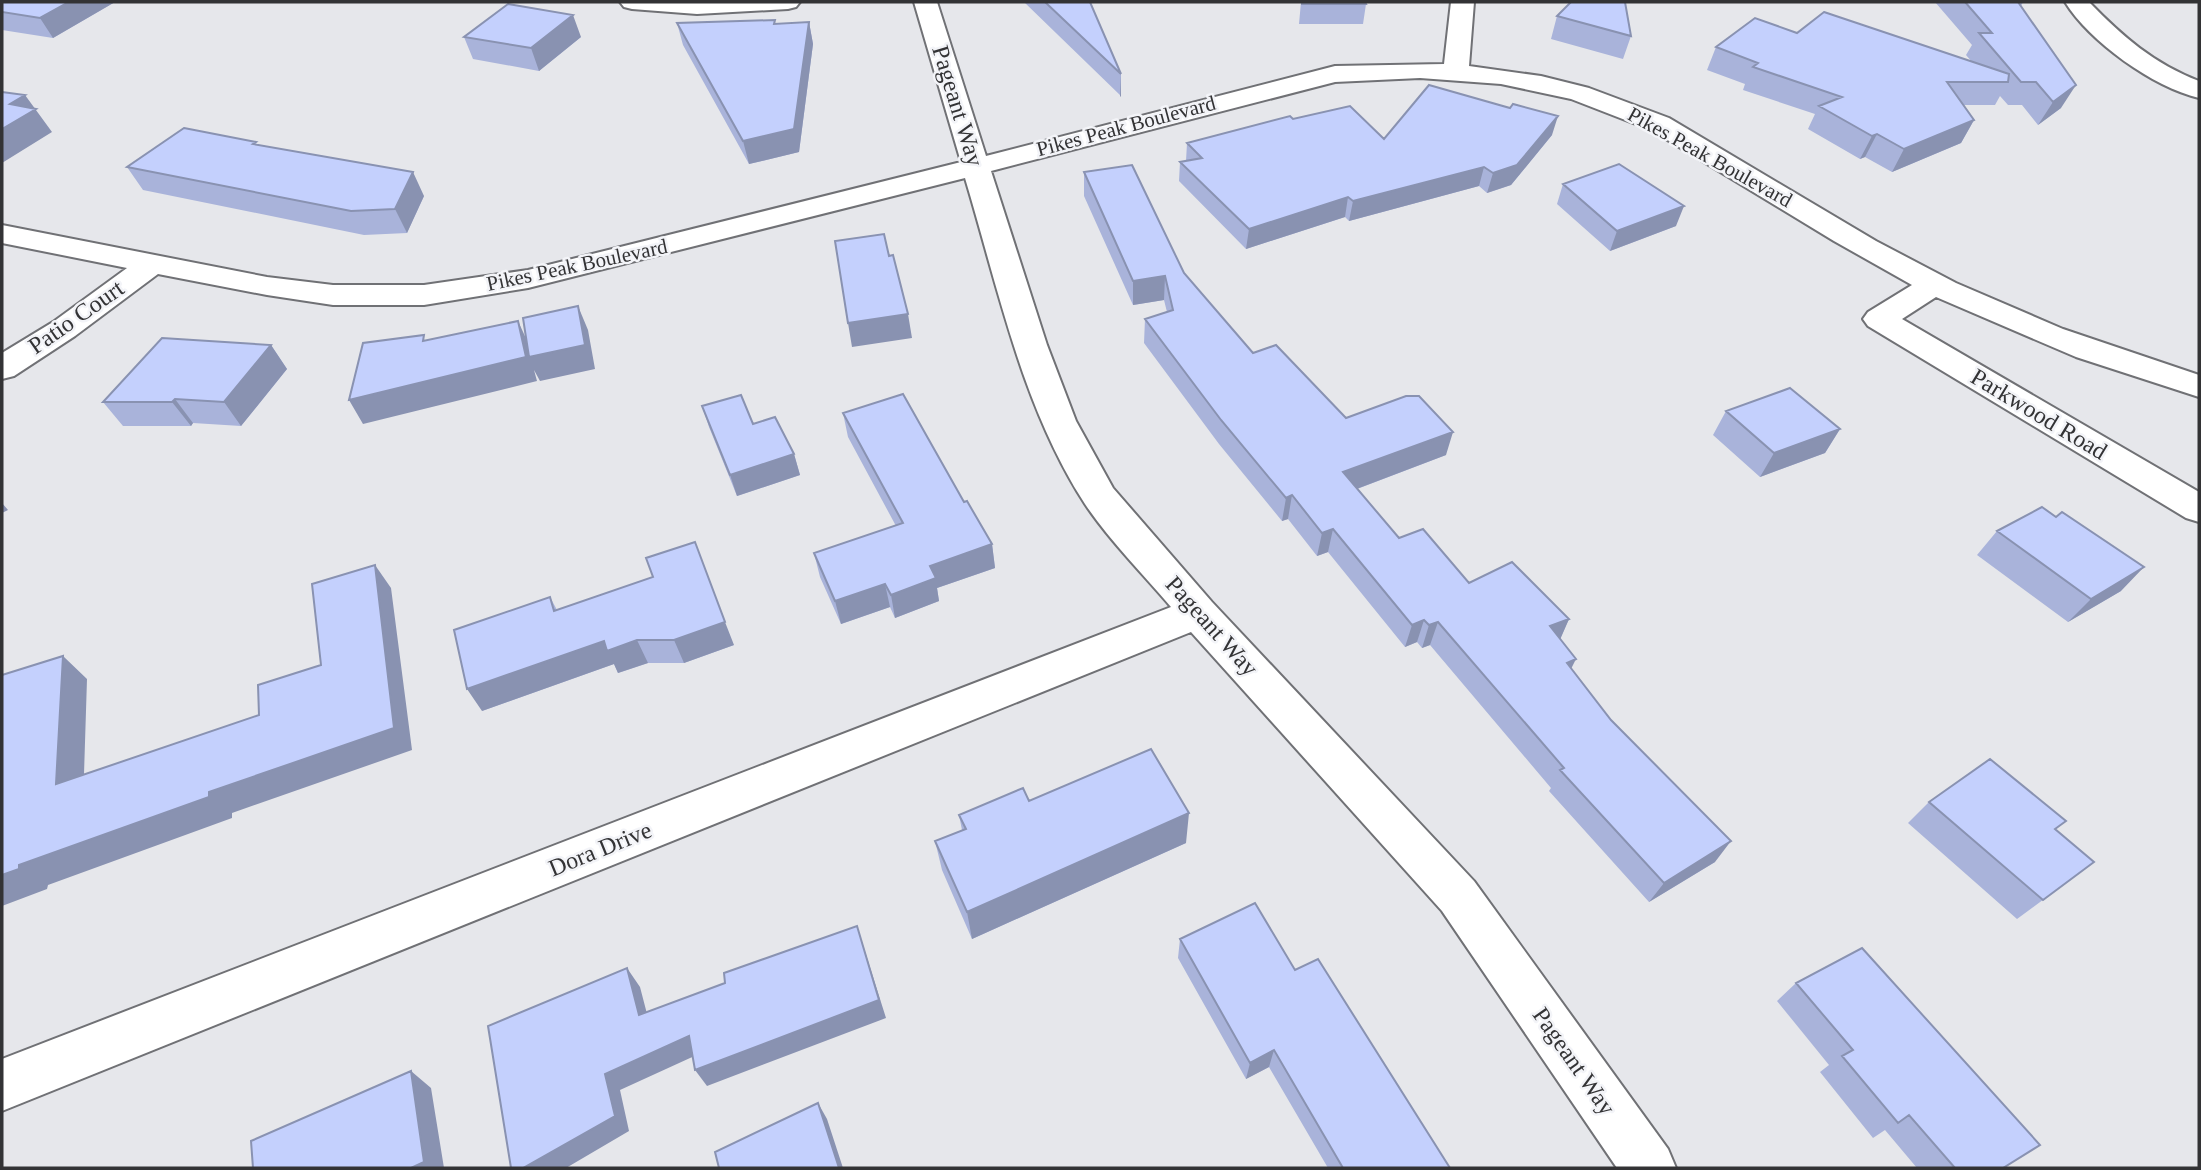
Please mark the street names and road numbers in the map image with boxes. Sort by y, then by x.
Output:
street label: Pageant Way [927,42,989,170]
street label: Pikes Peak Boulevard [1034,90,1219,161]
street label: Pikes Peak Boulevard [1624,102,1797,212]
street label: Pikes Peak Boulevard [484,234,670,296]
street label: Patio Court [23,275,129,359]
street label: Parkwood Road [1966,363,2112,465]
street label: Pageant Way [1161,571,1263,681]
street label: Dora Drive [545,817,655,881]
street label: Pageant Way [1528,1002,1620,1120]

